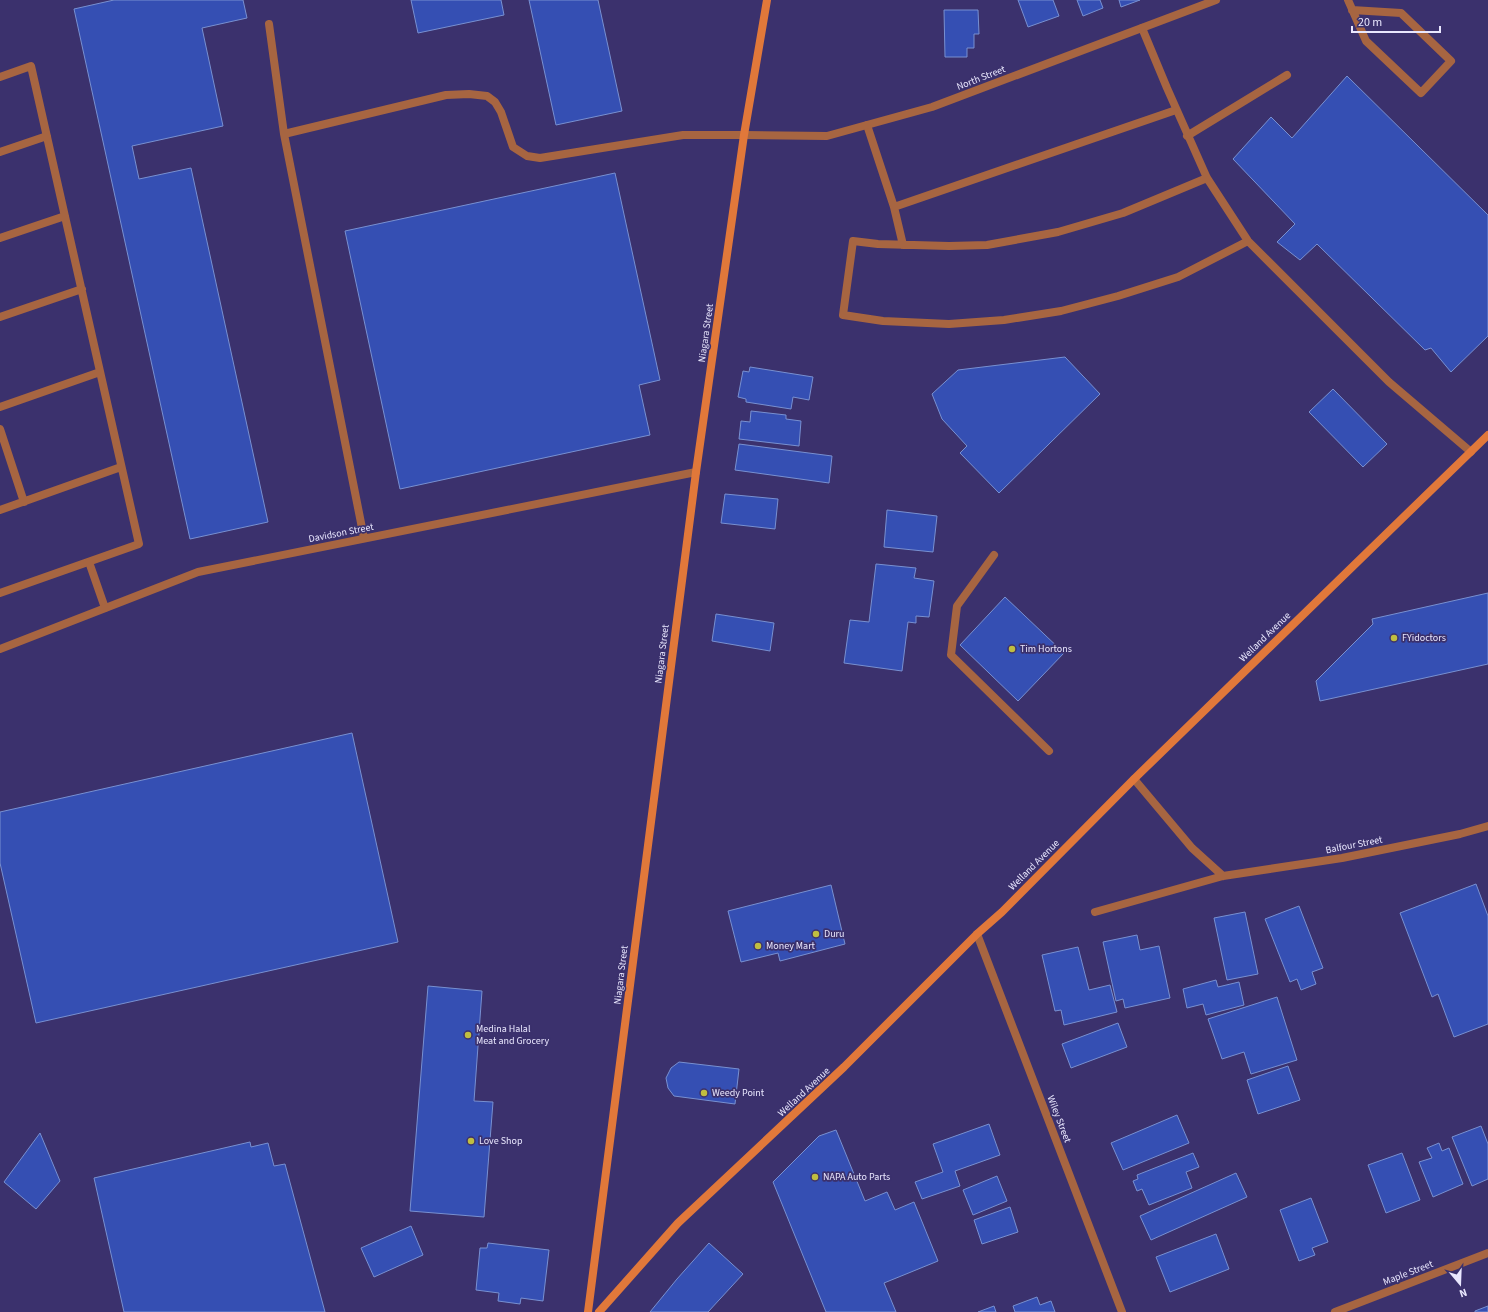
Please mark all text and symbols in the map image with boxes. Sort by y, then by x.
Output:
scale bar [1352,8,1440,34]
text: 20 m [1358,14,1382,31]
street label: North Street [955,62,1008,94]
street label: Niagara Street [695,302,717,363]
street label: Davidson Street [307,520,375,546]
street label: Welland Avenue [1236,609,1294,665]
street label: Niagara Street [651,623,673,684]
place label: FYidoctors [1402,631,1446,645]
marker: FYidoctors [1389,633,1399,643]
place label: Tim Hortons [1020,642,1072,656]
marker: Tim Hortons [1007,644,1017,654]
street label: Balfour Street [1324,833,1384,857]
street label: Welland Avenue [1005,836,1063,894]
place label: Duru [824,927,845,941]
marker: Duru [811,929,821,939]
place label: Money Mart [766,939,816,953]
marker: Money Mart [753,941,763,951]
street label: Niagara Street [610,944,632,1005]
place label: Medina Halal Meat and Grocery [476,1022,549,1048]
marker: Medina Halal Meat and Grocery [463,1030,473,1040]
street label: Welland Avenue [775,1064,833,1120]
place label: Weedy Point [712,1086,765,1100]
marker: Weedy Point [699,1088,709,1098]
street label: Wiley Street [1044,1093,1075,1145]
place label: Love Shop [479,1134,523,1148]
marker: Love Shop [466,1136,476,1146]
place label: NAPA Auto Parts [823,1170,890,1184]
marker: NAPA Auto Parts [810,1172,820,1182]
street label: Maple Street [1381,1257,1436,1289]
north arrow [1440,1264,1480,1304]
text: N [1457,1285,1469,1301]

